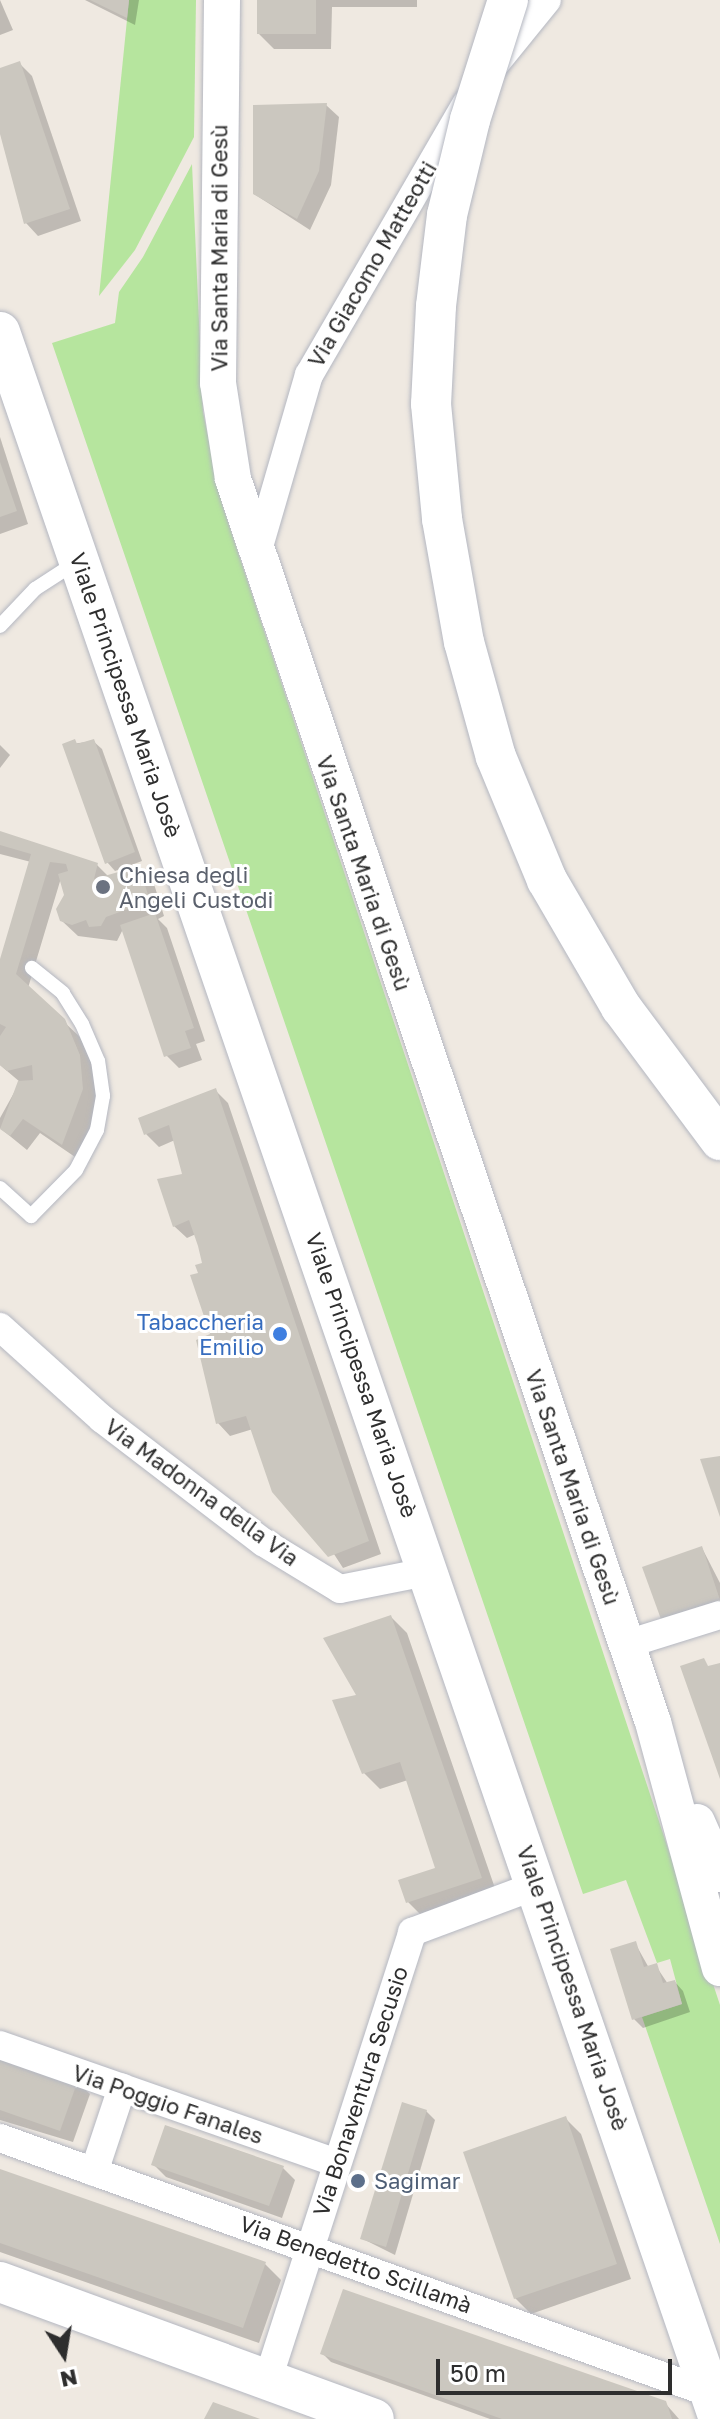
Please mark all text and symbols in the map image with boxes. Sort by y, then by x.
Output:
street label: Via Santa Maria di Gesù [206,124,232,372]
street label: Via Giacomo Matteotti [302,156,442,372]
street label: Viale Principessa Maria Josè [65,549,187,841]
street label: Via Santa Maria di Gesù [311,752,417,994]
place label: Chiesa degli Angeli Custodi [119,861,273,912]
marker: Chiesa degli Angeli Custodi [94,878,112,896]
street label: Viale Principessa Maria Josè [301,1229,423,1521]
place label: Tabaccheria Emilio [137,1308,264,1360]
marker: Tabaccheria Emilio [271,1325,289,1343]
street label: Via Santa Maria di Gesù [520,1366,626,1608]
street label: Via Madonna della Via [100,1413,304,1571]
street label: Viale Principessa Maria Josè [512,1842,634,2134]
street label: Via Bonaventura Secusio [307,1963,413,2219]
street label: Via Poggio Fanales [69,2059,267,2149]
place label: Sagimar [374,2168,460,2194]
marker: Sagimar [349,2172,367,2190]
street label: Via Benedetto Scillamà [236,2210,476,2318]
north arrow [24,2315,104,2395]
scale bar [440,2343,676,2393]
text: 50 m [450,2358,506,2387]
text: N [58,2364,80,2394]

